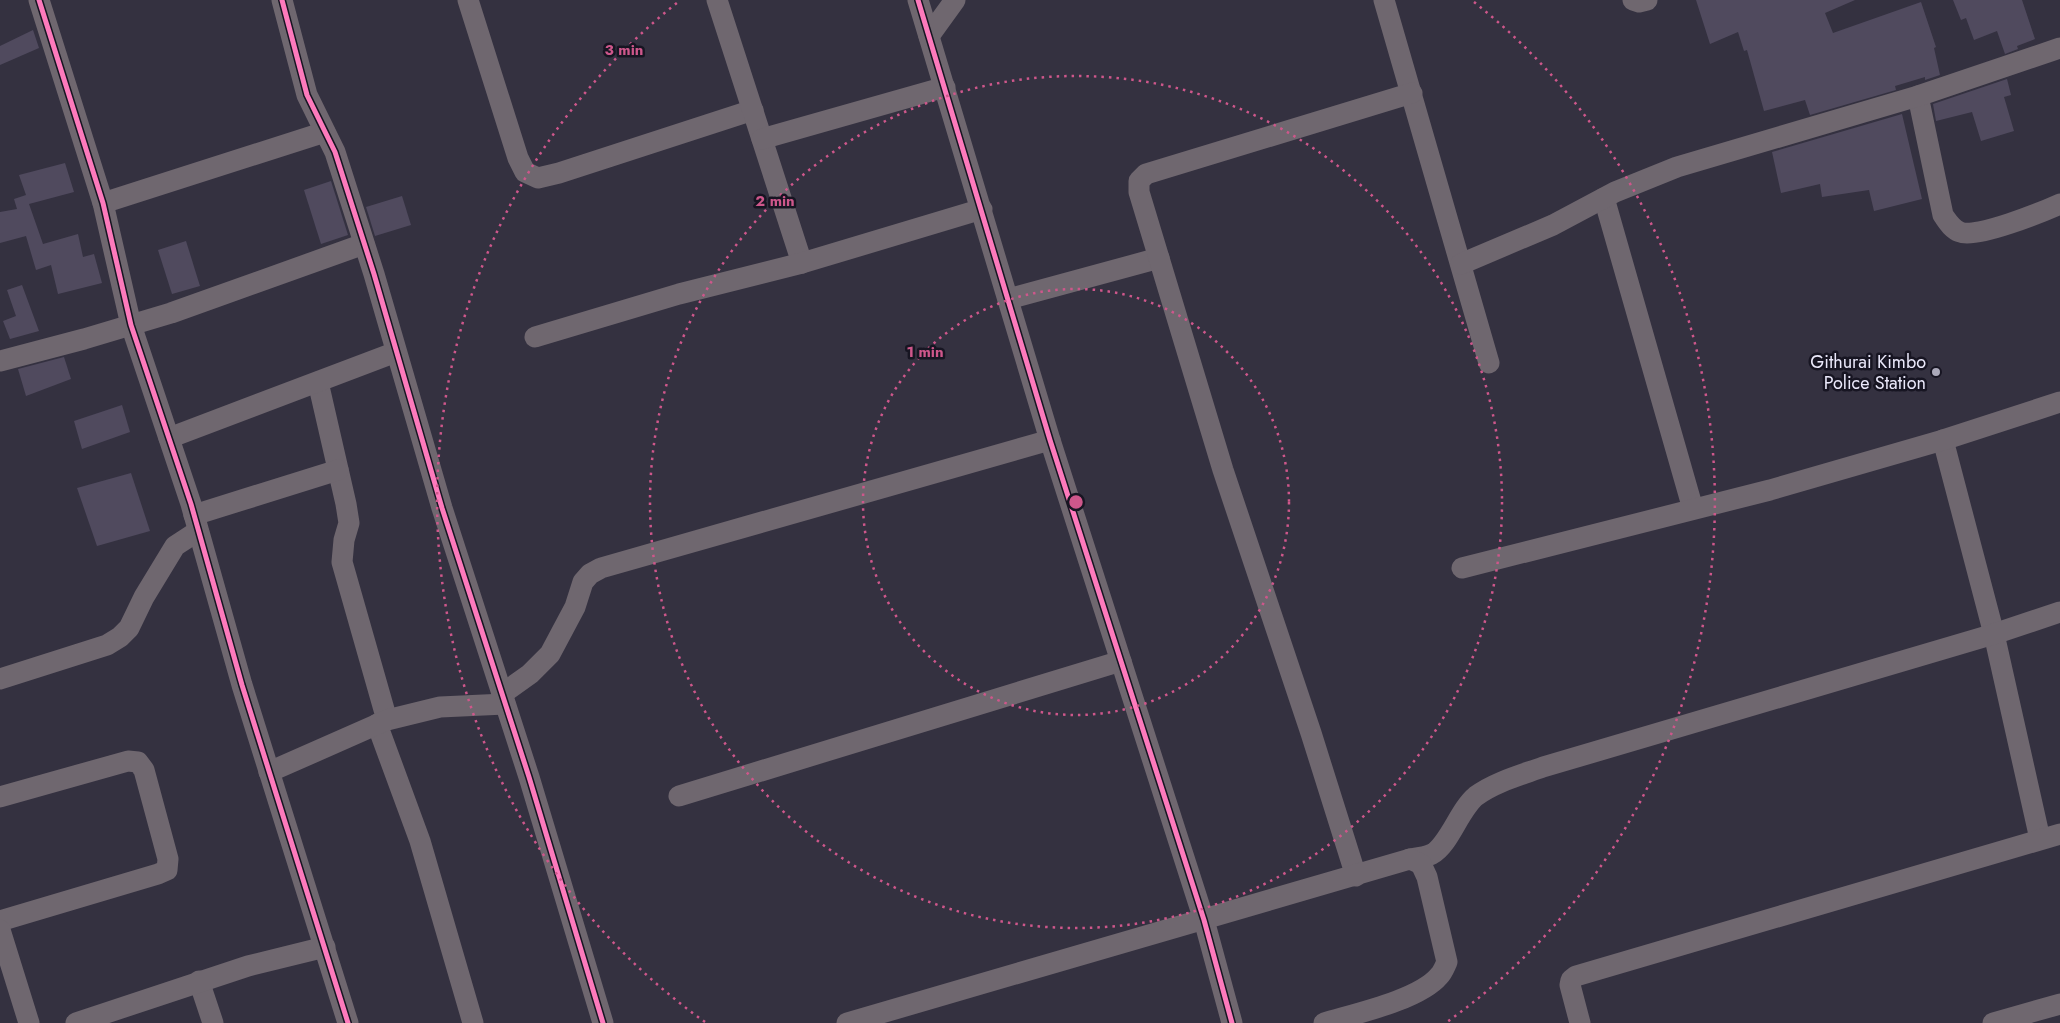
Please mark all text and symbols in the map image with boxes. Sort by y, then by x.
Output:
text: 3 min [605,39,643,61]
text: 2 min [755,190,795,212]
text: 1 min [906,341,944,363]
place label: Githurai Kimbo Police Station [1810,349,1926,396]
marker: Githurai Kimbo Police Station [1930,366,1942,378]
centre of rings [1067,493,1085,511]

